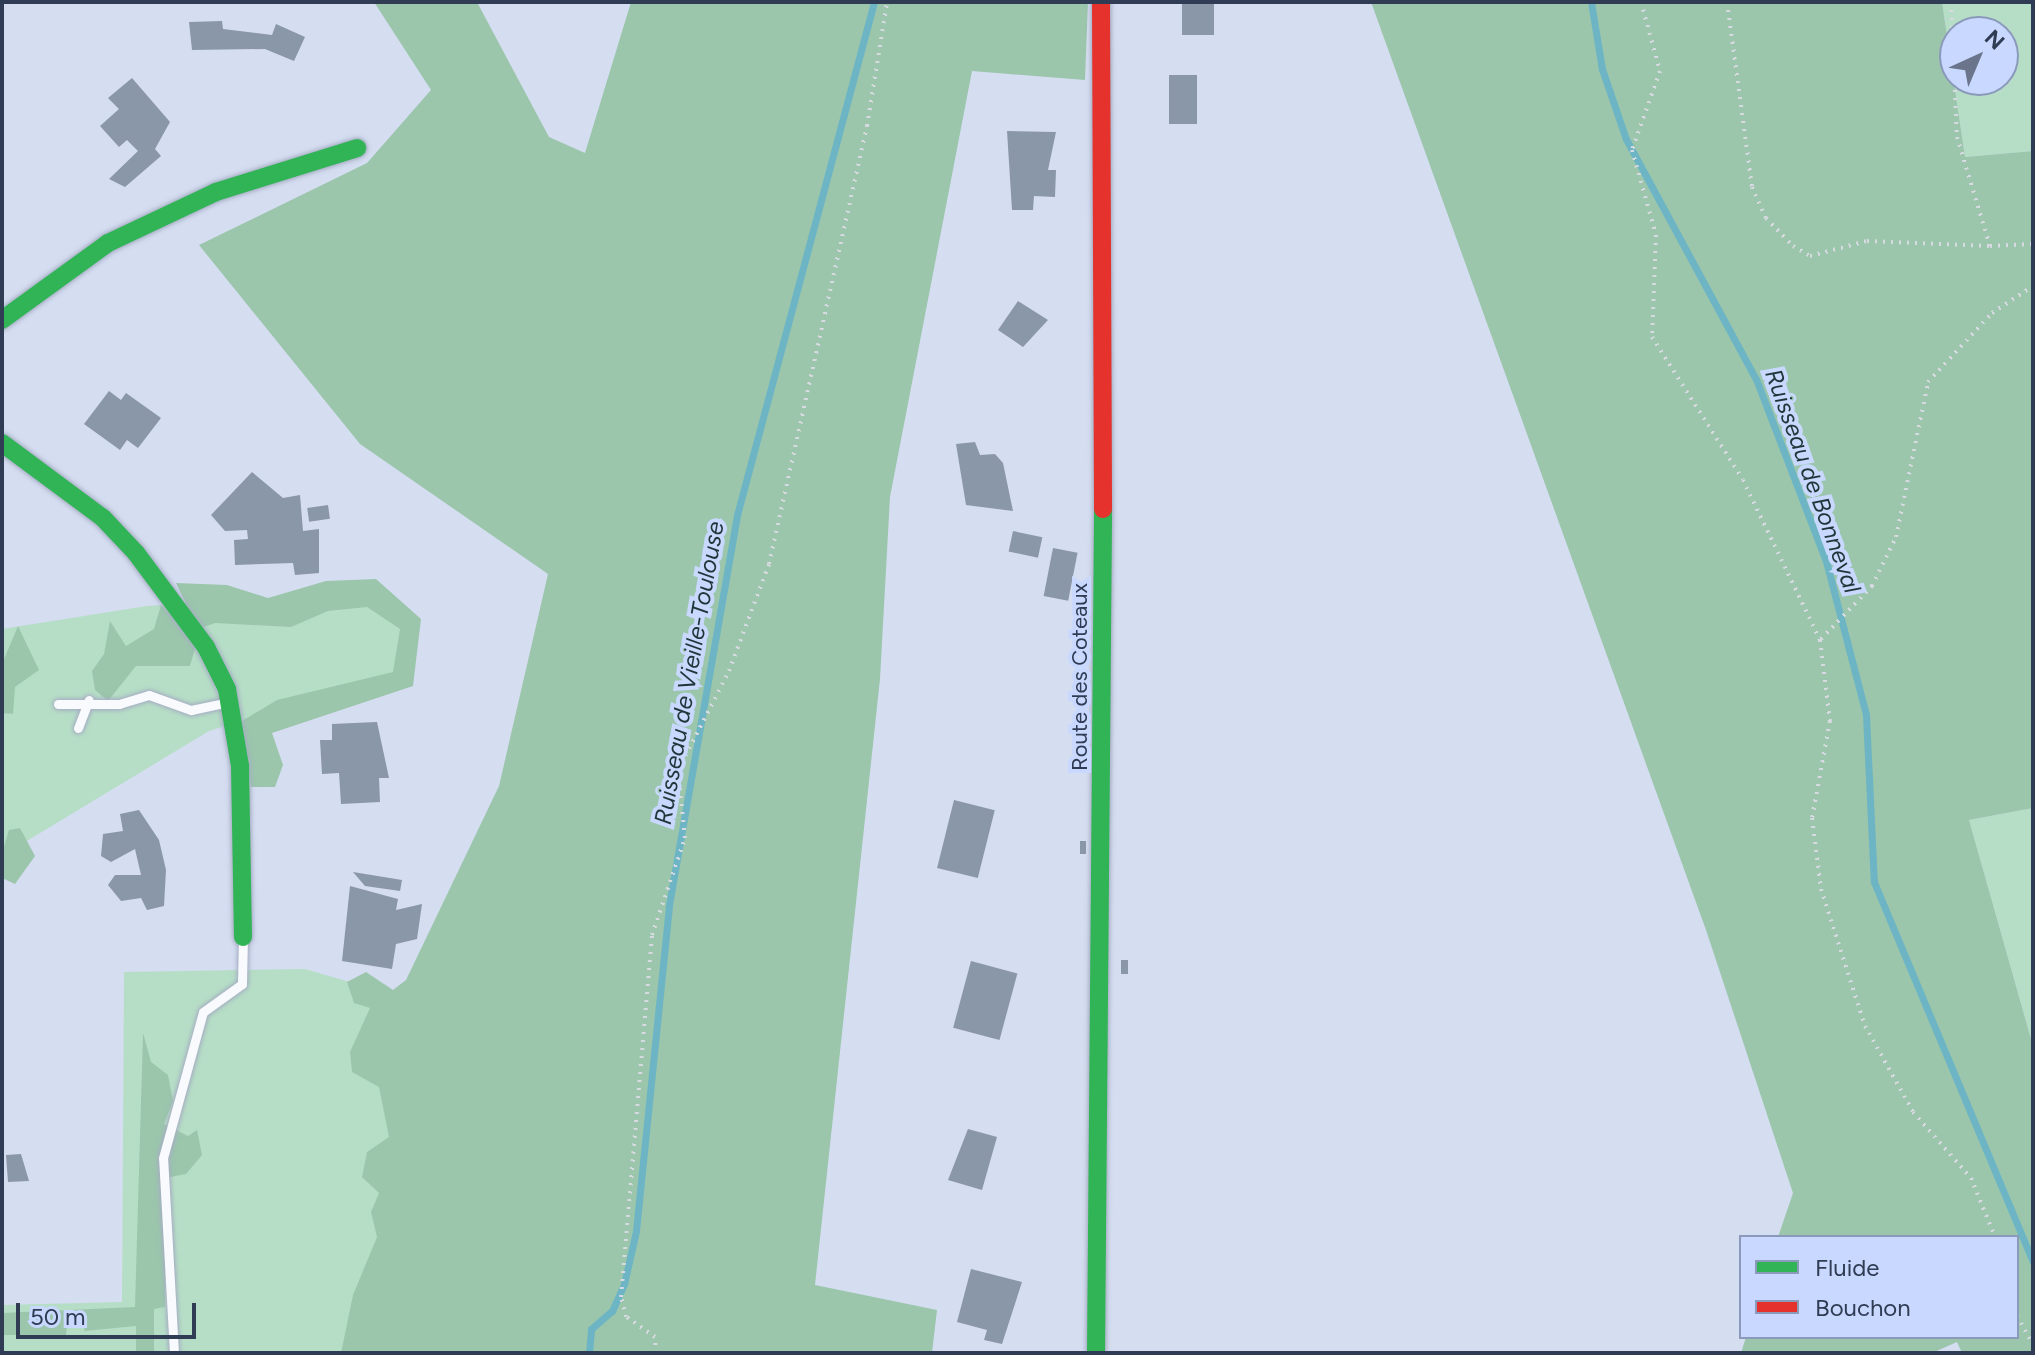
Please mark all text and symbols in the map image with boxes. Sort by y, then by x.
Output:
north arrow [1939,16,2019,96]
text: N [1979,24,2010,55]
water label: Ruisseau de Bonneval [1759,365,1867,597]
water label: Ruisseau de Vieille-Toulouse [648,519,730,827]
street label: Route des Coteaux [1067,583,1093,771]
legend [1739,1235,2019,1339]
text: Fluide [1815,1253,1879,1282]
scale bar [20,1287,200,1337]
text: Bouchon [1815,1293,1911,1322]
text: 50 m [30,1302,86,1331]

